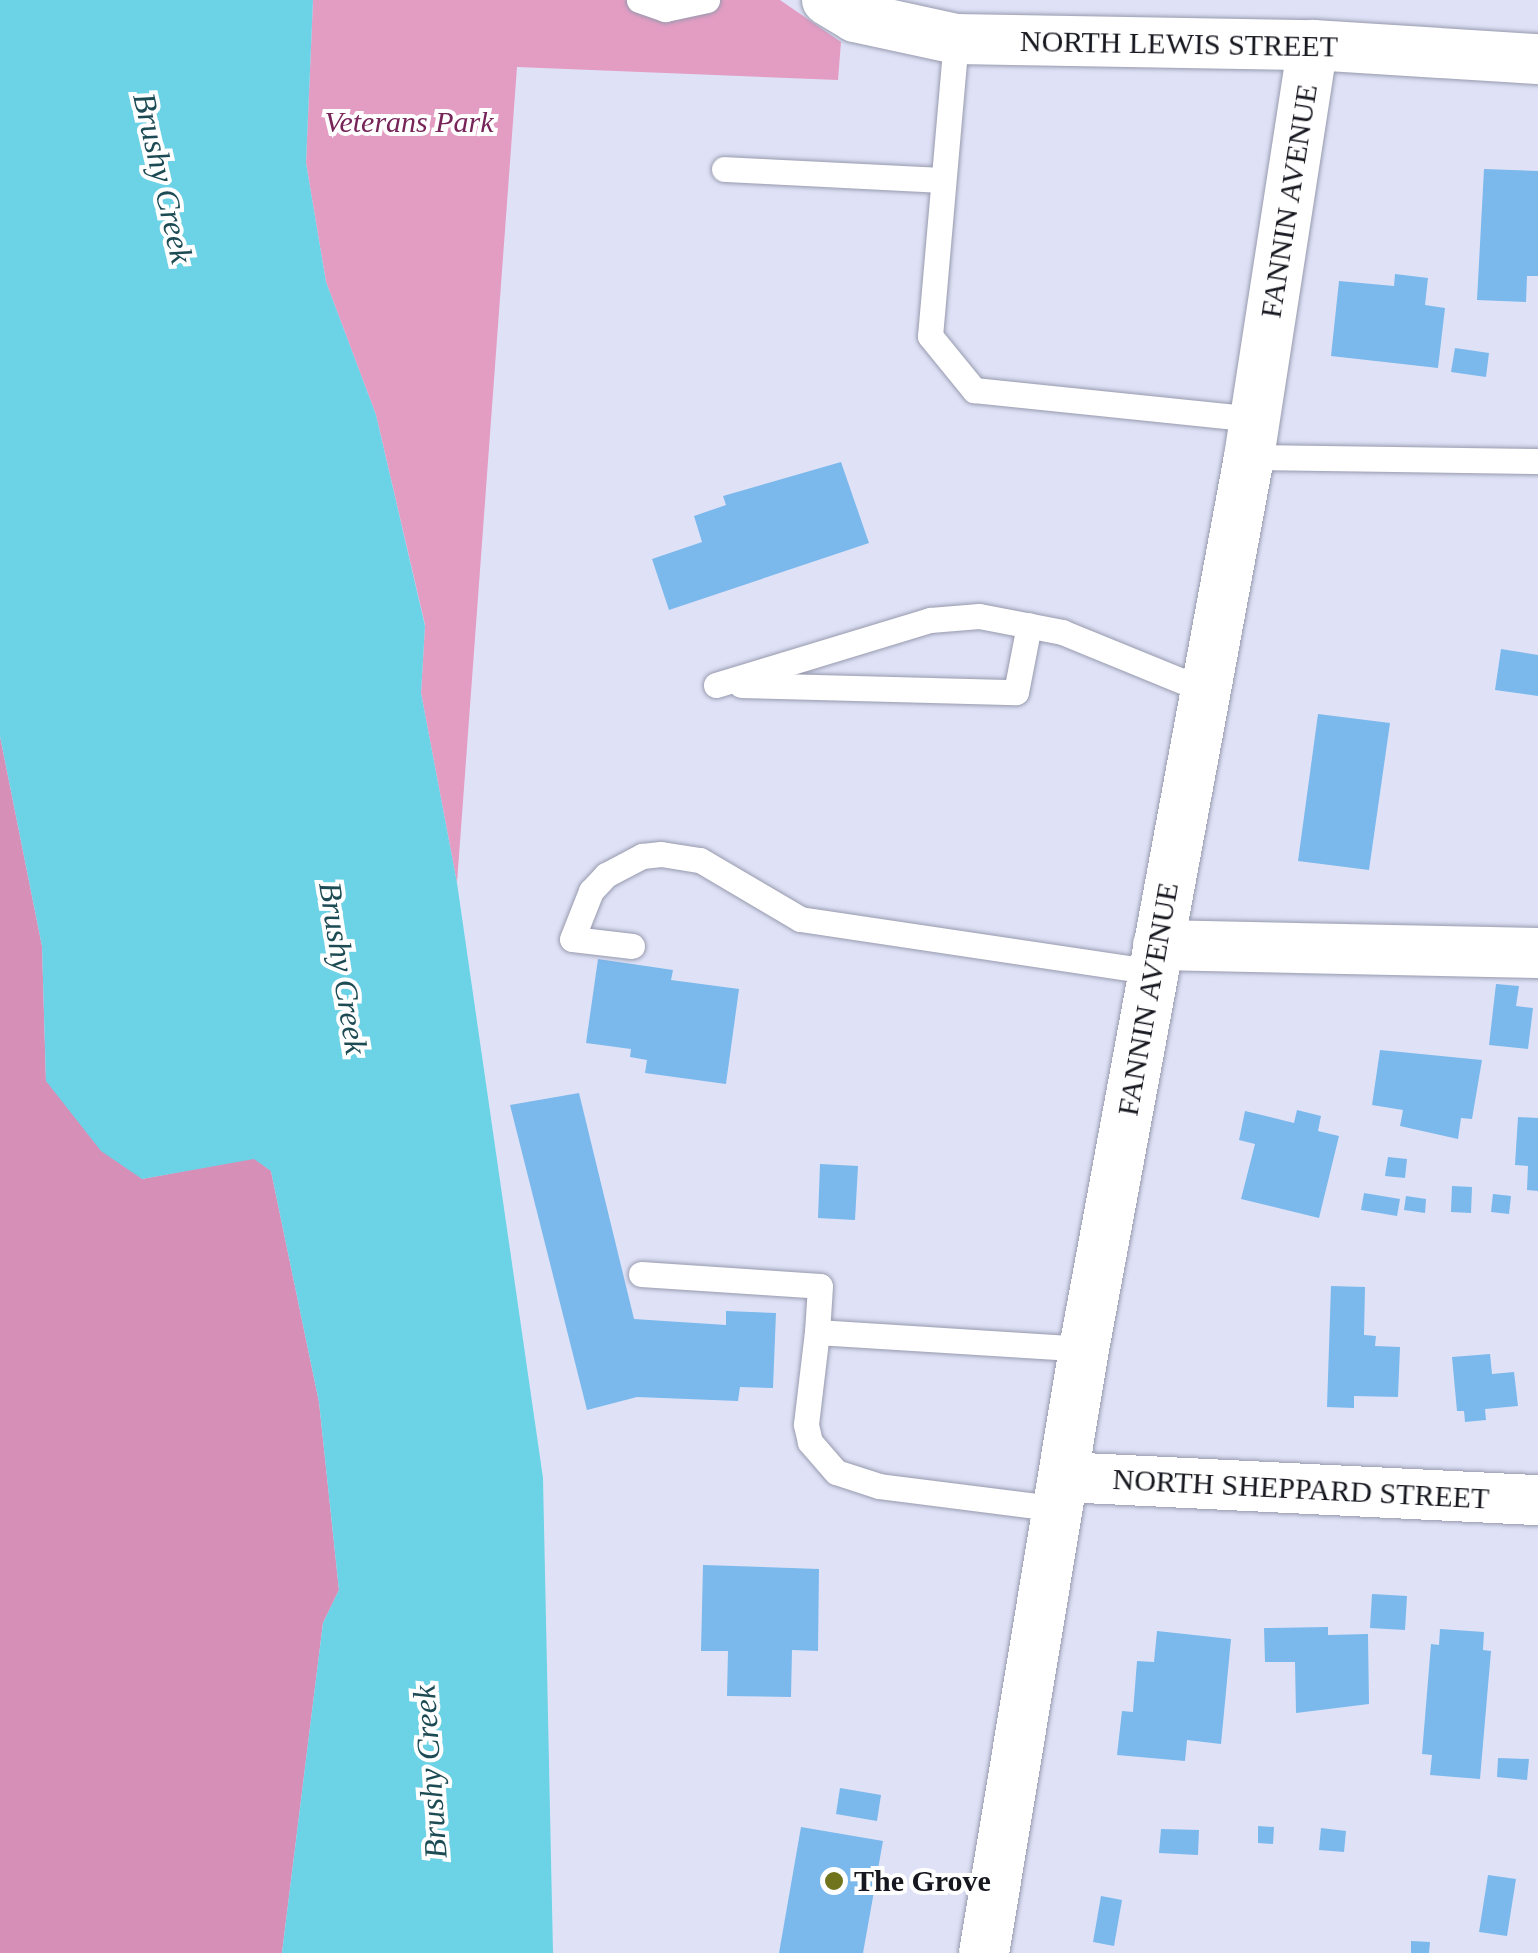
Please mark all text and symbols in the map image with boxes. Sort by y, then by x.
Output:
street label: NORTH LEWIS STREET [1020,23,1338,65]
street label: FANNIN AVENUE [1253,81,1325,321]
water label: Brushy Creek [125,89,201,267]
park label: Veterans Park [324,104,494,140]
water label: Brushy Creek [310,879,376,1057]
street label: FANNIN AVENUE [1110,879,1186,1119]
street label: NORTH SHEPPARD STREET [1112,1461,1490,1517]
water label: Brushy Creek [405,1684,455,1860]
place label: The Grove [854,1863,991,1899]
marker: The Grove [823,1870,845,1892]

